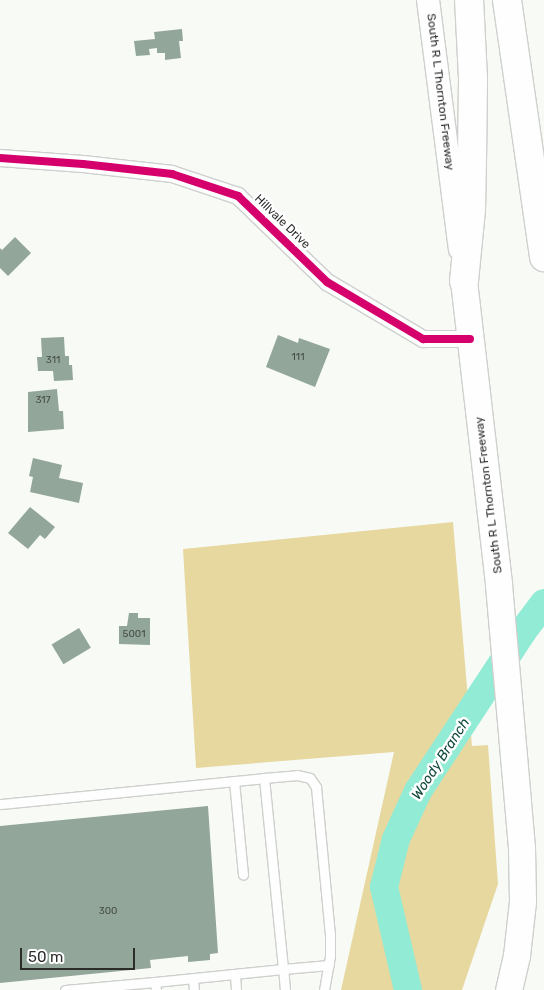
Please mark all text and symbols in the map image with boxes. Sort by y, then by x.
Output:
street label: South R L Thornton Freeway [423,12,457,172]
street label: Hillvale Drive [251,192,313,252]
house number: 111 [292,352,304,364]
house number: 311 [46,355,60,367]
house number: 317 [35,395,51,407]
street label: South R L Thornton Freeway [472,415,506,575]
house number: 5001 [123,629,145,641]
water label: Woody Branch [408,715,474,803]
house number: 300 [99,906,117,918]
scale bar [22,938,138,970]
text: 50 m [28,948,63,966]

